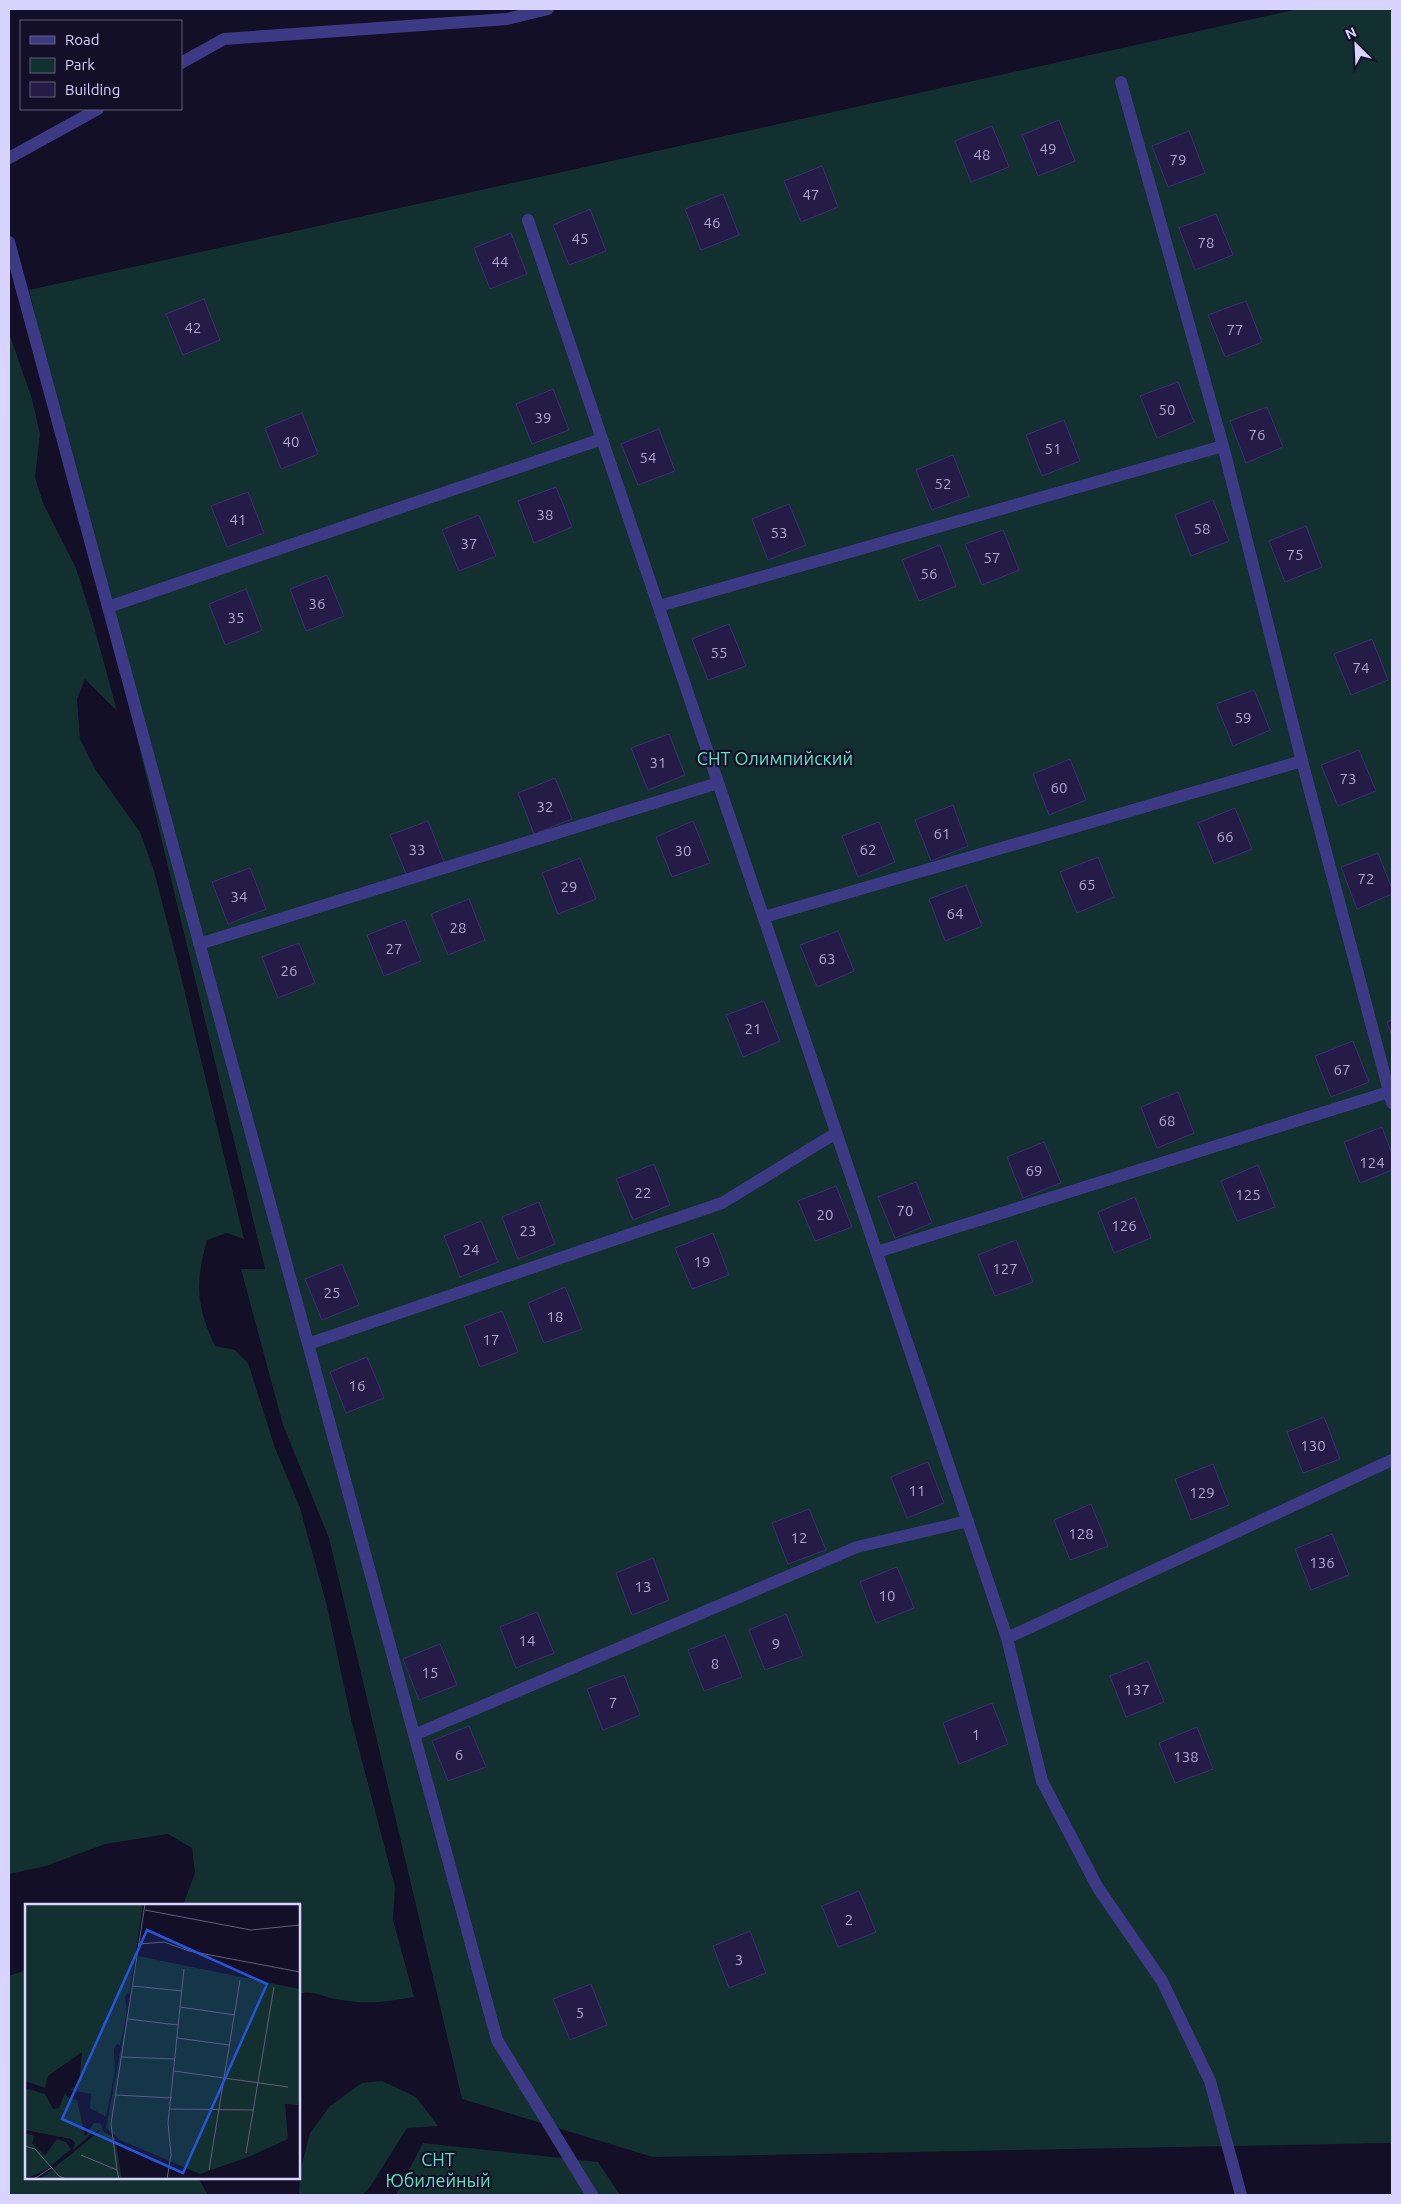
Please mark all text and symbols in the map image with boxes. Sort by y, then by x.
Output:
legend [20,20,182,110]
north arrow [1331,20,1381,70]
text: N [1343,24,1359,43]
text: Road [65,31,100,48]
text: Park [65,56,95,73]
text: Building [65,81,120,98]
house number: 49 [1040,140,1056,157]
house number: 48 [974,146,990,163]
house number: 79 [1170,151,1186,168]
house number: 47 [803,186,819,203]
house number: 46 [704,214,720,231]
house number: 45 [572,230,588,247]
house number: 78 [1198,234,1214,251]
house number: 44 [492,253,508,270]
house number: 42 [185,319,201,336]
house number: 77 [1227,321,1243,338]
house number: 50 [1159,401,1175,418]
house number: 39 [535,409,551,426]
house number: 76 [1249,426,1265,443]
house number: 40 [283,433,299,450]
house number: 51 [1045,440,1061,457]
house number: 54 [640,449,656,466]
house number: 52 [935,475,951,492]
house number: 38 [537,506,553,523]
house number: 41 [230,511,246,528]
house number: 58 [1194,520,1210,537]
house number: 53 [771,524,787,541]
house number: 37 [461,535,477,552]
house number: 75 [1287,546,1303,563]
house number: 57 [984,549,1000,566]
house number: 56 [921,565,937,582]
house number: 36 [309,595,325,612]
house number: 35 [228,609,244,626]
house number: 55 [711,644,727,661]
house number: 74 [1353,659,1369,676]
house number: 59 [1235,709,1251,726]
park label: СНТ Олимпийский [697,748,853,768]
house number: 31 [650,754,666,771]
house number: 73 [1340,770,1356,787]
house number: 60 [1051,779,1067,796]
house number: 32 [537,798,553,815]
house number: 61 [934,825,950,842]
house number: 66 [1217,828,1233,845]
house number: 33 [409,841,425,858]
house number: 62 [860,841,876,858]
house number: 30 [675,842,691,859]
house number: 72 [1358,870,1374,887]
house number: 65 [1079,876,1095,893]
house number: 29 [561,878,577,895]
house number: 34 [231,888,247,905]
house number: 64 [947,905,963,922]
house number: 28 [450,919,466,936]
house number: 27 [386,940,402,957]
house number: 63 [819,950,835,967]
house number: 26 [281,962,297,979]
house number: 21 [745,1020,761,1037]
house number: 67 [1334,1061,1350,1078]
house number: 68 [1159,1112,1175,1129]
house number: 124 [1359,1154,1385,1171]
house number: 69 [1026,1162,1042,1179]
house number: 22 [635,1184,651,1201]
house number: 125 [1235,1186,1261,1203]
house number: 70 [897,1202,913,1219]
house number: 20 [817,1206,833,1223]
house number: 126 [1111,1217,1137,1234]
house number: 23 [520,1222,536,1239]
house number: 24 [463,1241,479,1258]
house number: 19 [694,1253,710,1270]
house number: 127 [992,1260,1018,1277]
house number: 25 [324,1284,340,1301]
house number: 18 [547,1308,563,1325]
house number: 17 [483,1331,499,1348]
house number: 16 [349,1377,365,1394]
house number: 130 [1300,1437,1326,1454]
house number: 11 [909,1482,925,1499]
house number: 129 [1189,1484,1215,1501]
house number: 128 [1068,1525,1094,1542]
house number: 12 [791,1529,807,1546]
house number: 136 [1309,1554,1335,1571]
house number: 13 [635,1578,651,1595]
house number: 10 [879,1587,895,1604]
house number: 14 [519,1632,535,1649]
house number: 9 [772,1635,780,1652]
house number: 8 [711,1655,719,1672]
house number: 15 [422,1664,438,1681]
house number: 137 [1124,1681,1150,1698]
house number: 7 [609,1694,617,1711]
house number: 1 [972,1726,980,1743]
house number: 6 [455,1746,463,1763]
house number: 138 [1173,1748,1199,1765]
inset map [25,1904,300,2179]
house number: 2 [845,1911,853,1928]
house number: 3 [735,1951,743,1968]
house number: 5 [576,2004,584,2021]
park label: СНТ Юбилейный [385,2149,491,2190]

